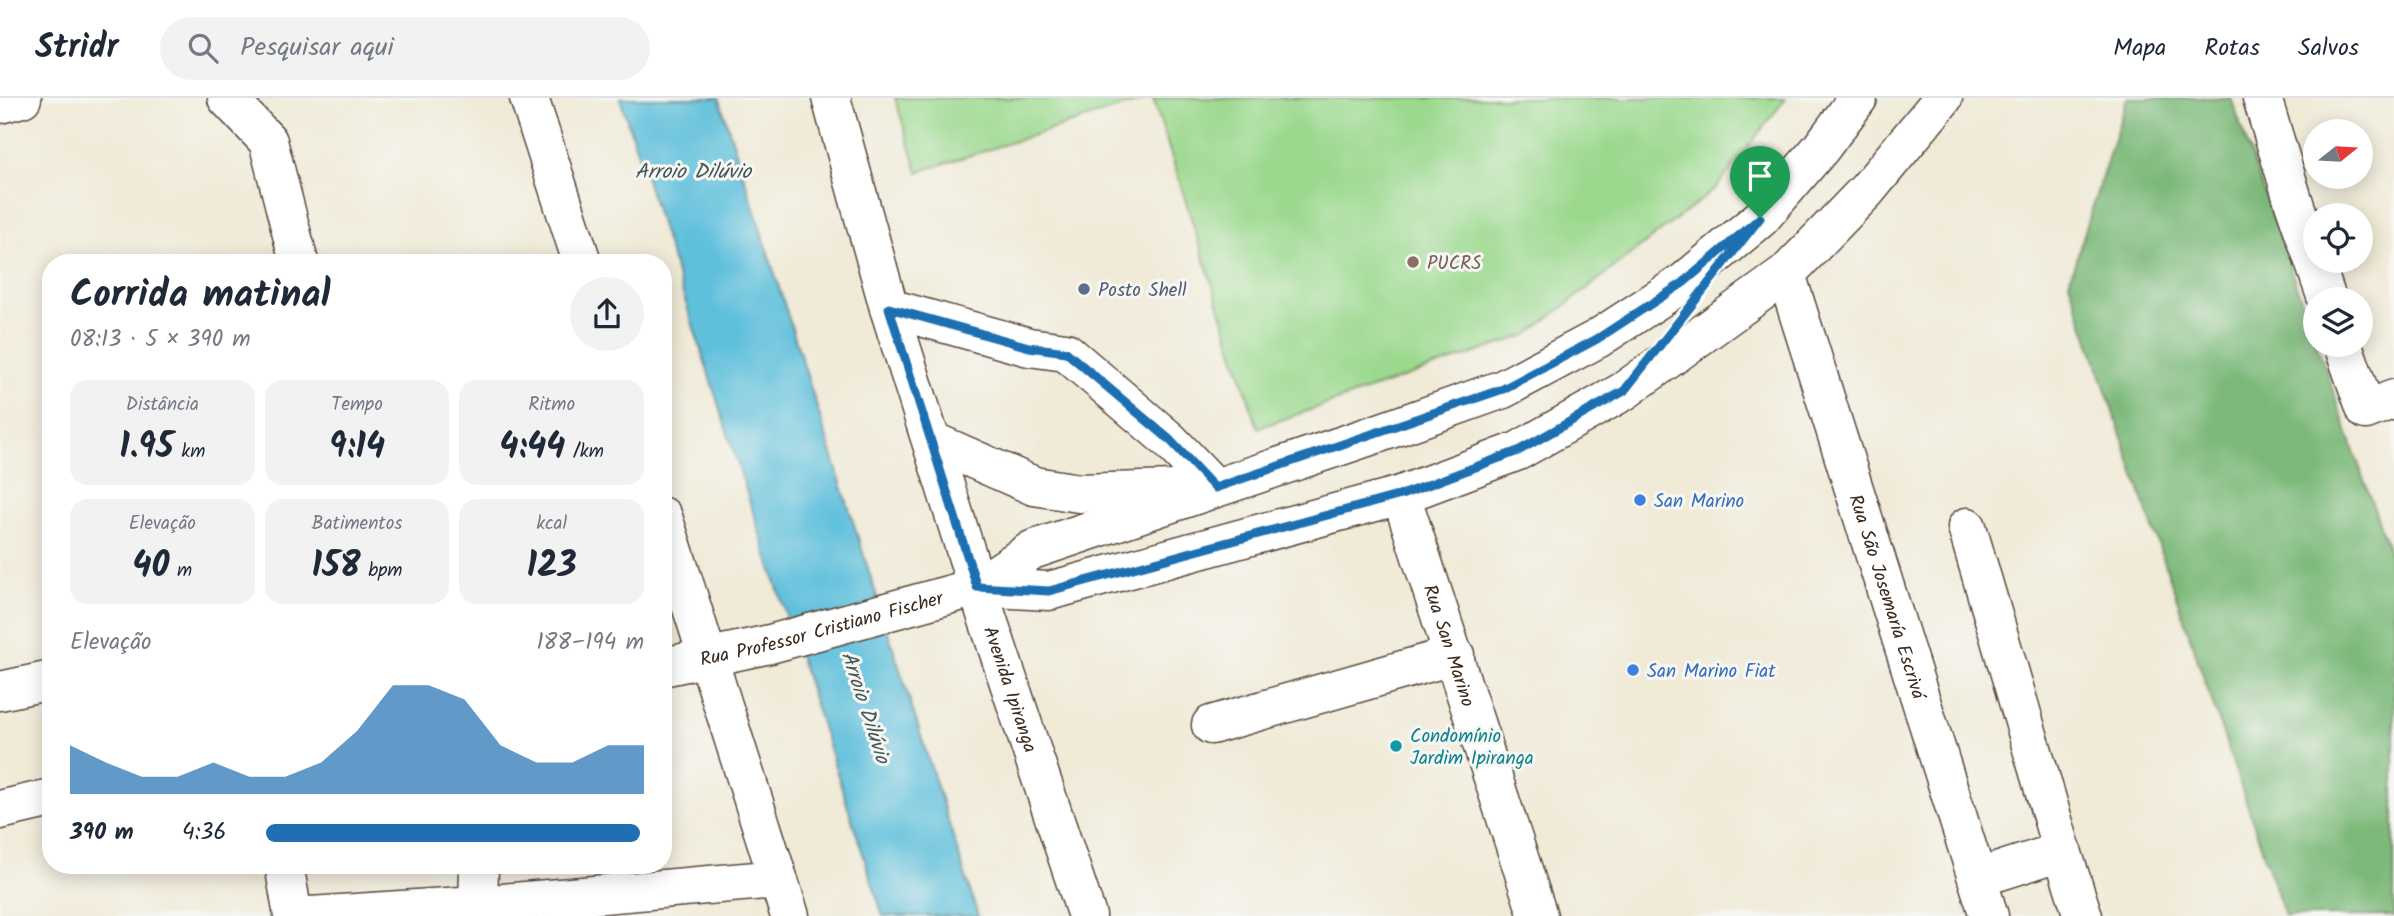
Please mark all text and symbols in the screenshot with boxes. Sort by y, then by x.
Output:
search box [160,17,650,80]
text: Stridr [35,22,118,75]
text: Pesquisar aqui [240,27,394,69]
icon: search [184,29,222,67]
text: Mapa [2113,29,2166,68]
text: Rotas [2204,29,2260,68]
text: Salvos [2298,29,2359,68]
north arrow [2303,119,2373,189]
map controls [2303,119,2373,357]
pin [1730,146,1790,218]
water label: Arroio Dilúvio [635,156,753,189]
icon: arrive [1741,157,1779,195]
button: locate [2303,203,2373,273]
place label: PUCRS [1427,249,1481,279]
marker: PUCRS [1405,254,1421,270]
text: Corrida matinal [70,266,331,326]
place label: Posto Shell [1098,276,1187,306]
button: share [570,277,644,351]
marker: Posto Shell [1076,281,1092,297]
button: layers [2303,287,2373,357]
text: 08:13 · 5 × 390 m [70,322,251,358]
text: Distância [126,390,199,420]
text: Tempo [331,390,383,420]
text: Ritmo [528,390,575,420]
text: 1.95 [119,420,174,476]
text: 9:14 [329,420,385,476]
text: 4:44 [500,420,565,476]
text: km [174,437,205,467]
text: /km [565,437,604,467]
place label: San Marino [1654,487,1744,517]
street label: Rua São Josemaría Escrivá [1840,491,1933,705]
marker: San Marino [1632,492,1648,508]
text: Elevação [129,509,196,539]
text: Batimentos [312,509,402,539]
text: kcal [536,509,567,539]
text: 40 [132,539,169,595]
text: 158 [312,539,361,595]
text: 123 [527,539,577,595]
text: m [169,556,192,586]
text: bpm [361,556,402,586]
street label: Rua San Marino [1414,581,1482,711]
street label: Rua Professor Cristiano Fischer [697,584,948,676]
street label: Avenida Ipiranga [974,622,1044,757]
text: Elevação [70,625,152,661]
text: 188–194 m [536,625,644,661]
water label: Arroio Dilúvio [831,647,899,769]
place label: San Marino Fiat [1647,657,1776,687]
marker: San Marino Fiat [1625,662,1641,678]
place label: Condomínio Jardim Ipiranga [1410,722,1534,774]
marker: Condomínio Jardim Ipiranga [1388,738,1404,754]
text: 390 m [70,815,134,851]
text: 4:36 [182,815,226,851]

